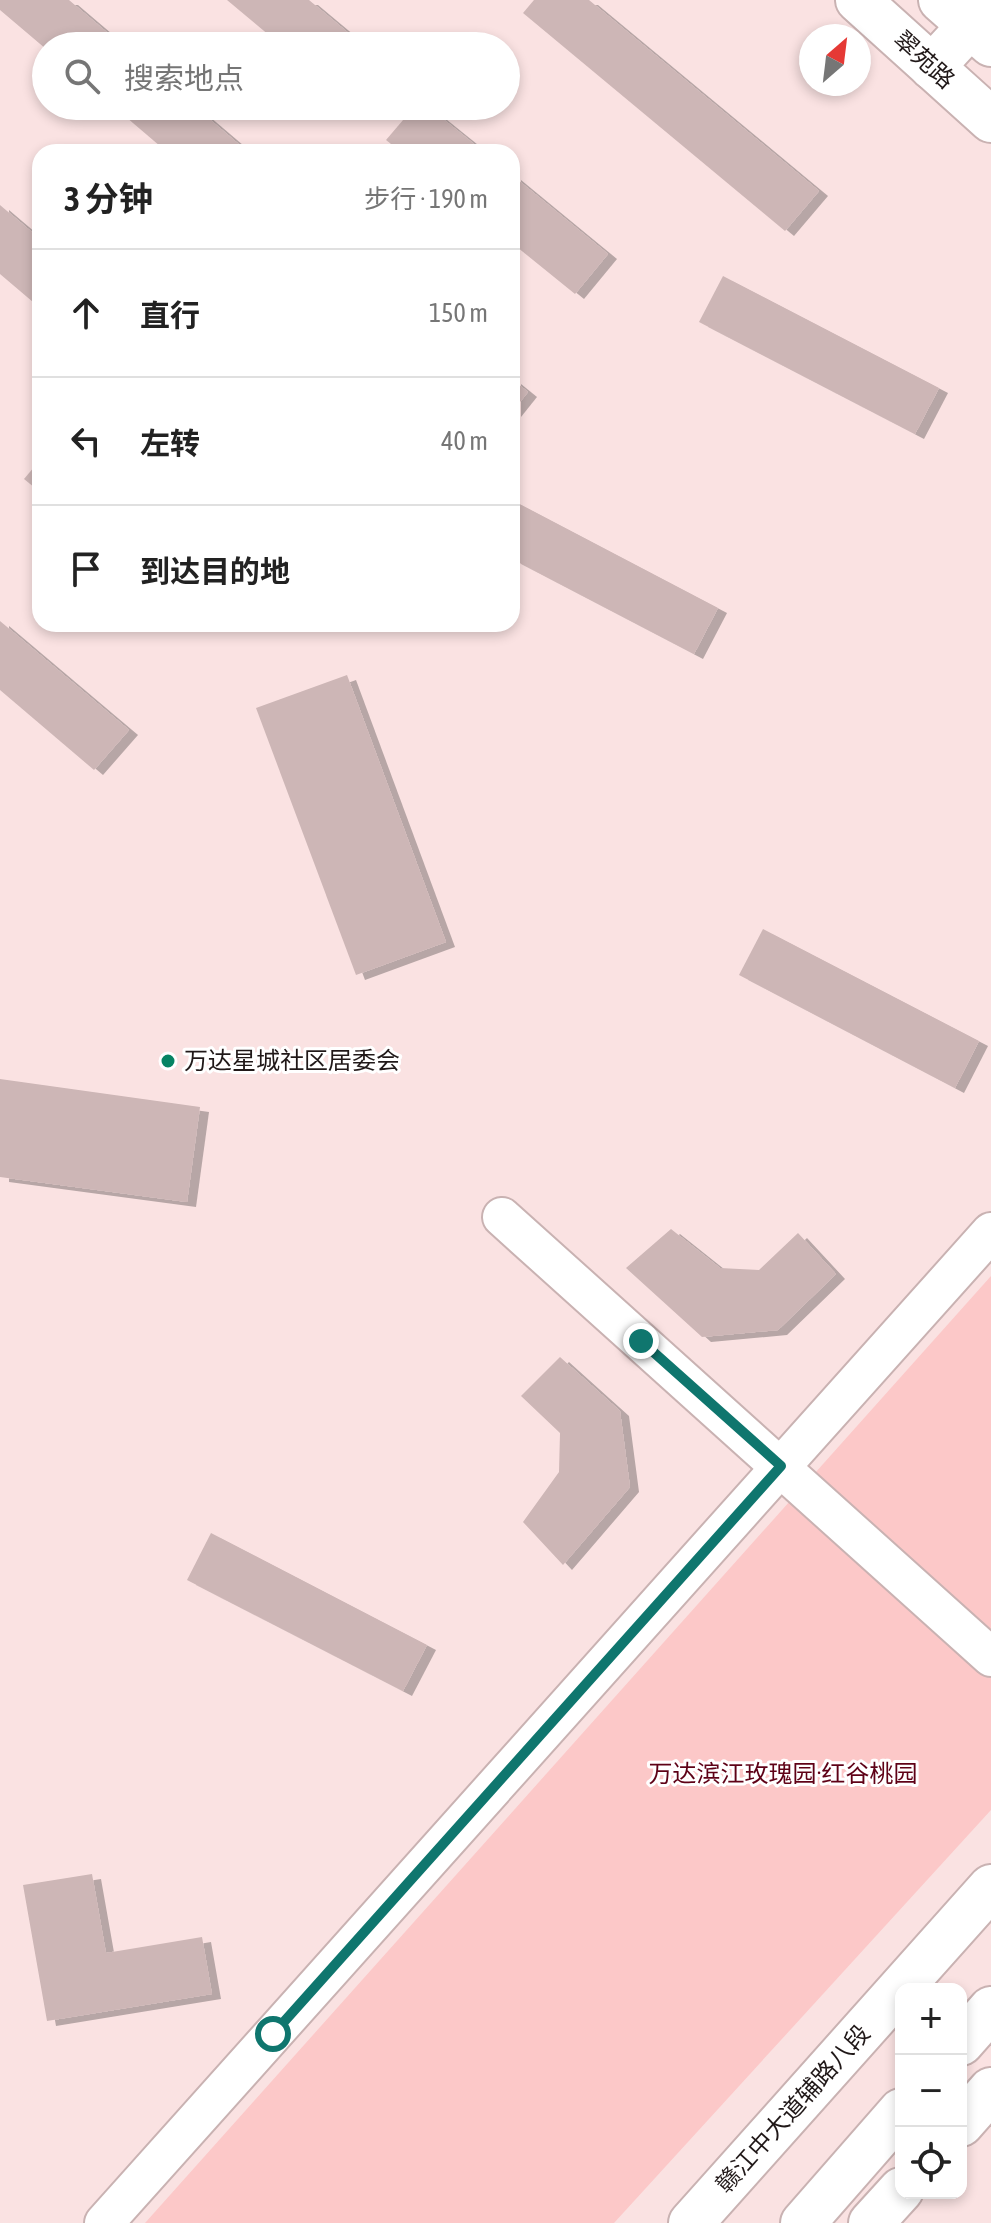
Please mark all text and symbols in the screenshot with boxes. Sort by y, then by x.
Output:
north arrow [799,24,871,96]
street label: 翠苑路 [889,26,960,94]
search box [32,32,520,120]
icon: search [60,54,104,98]
text: 搜索地点 [124,61,244,95]
text: 3 分钟 [64,179,153,218]
text: 步行 · 190 m [364,184,488,214]
icon: ahead [64,291,108,335]
text: 直行 [140,298,200,332]
text: 150 m [429,298,488,328]
icon: left [64,419,108,463]
text: 左转 [140,426,200,460]
text: 40 m [441,426,488,456]
icon: arrive [64,547,108,591]
text: 到达目的地 [140,554,290,588]
place label: 万达星城社区居委会 [184,1047,400,1074]
marker: 万达星城社区居委会 [159,1052,177,1070]
route end [623,1323,659,1359]
park label: 万达滨江玫瑰园·红谷桃园 [648,1760,918,1787]
map controls [895,1983,967,2199]
button: + [895,1983,967,2055]
route start [255,2016,291,2052]
street label: 赣江中大道辅路八段 [710,2019,875,2198]
button: − [895,2055,967,2127]
button: locate [895,2127,967,2199]

